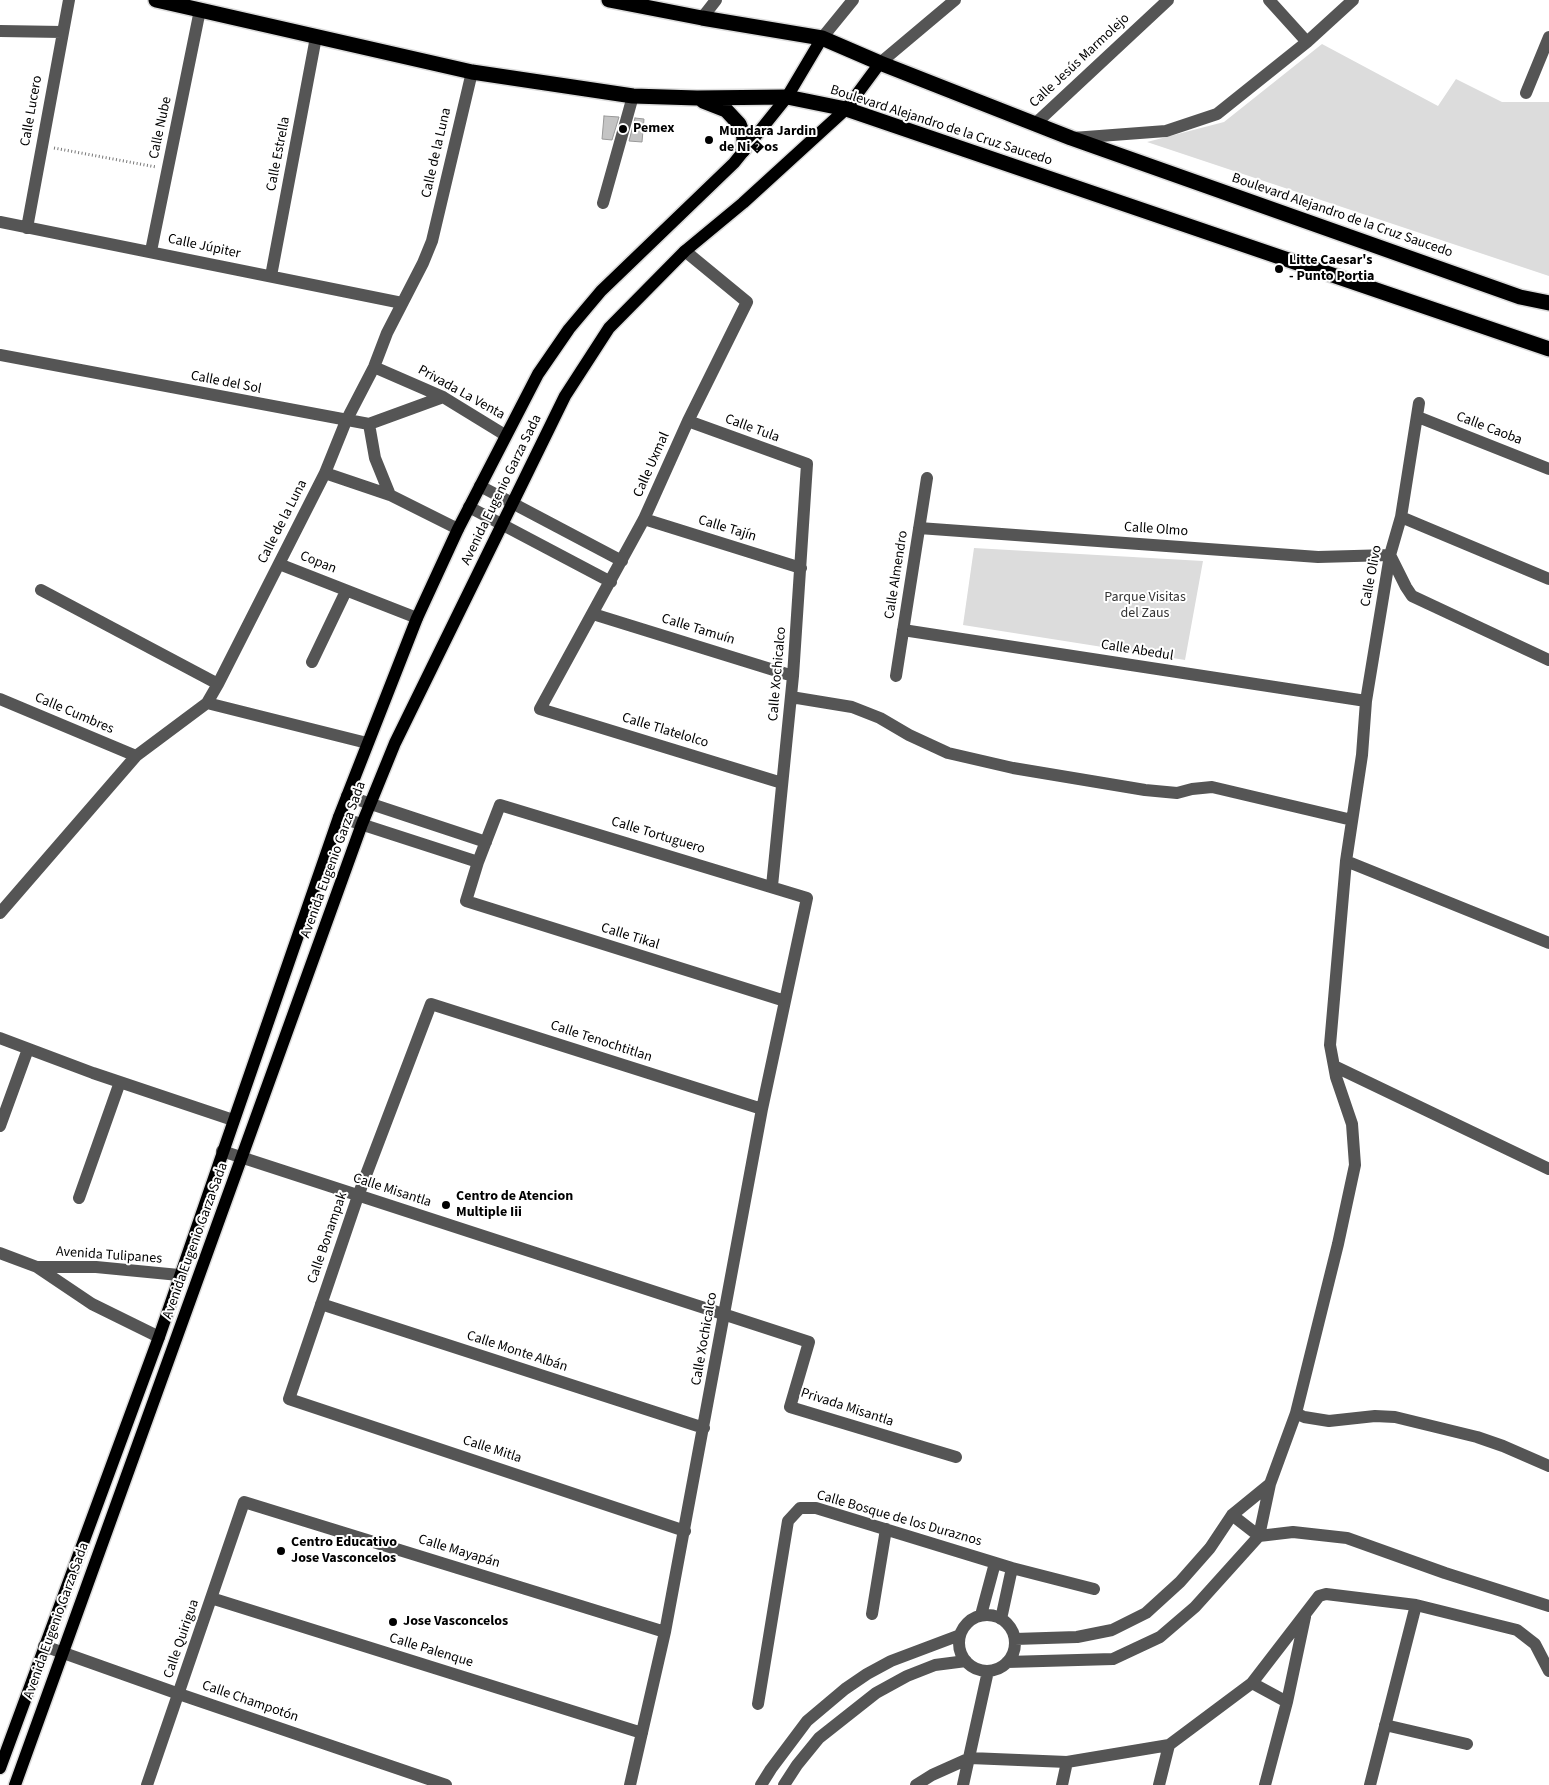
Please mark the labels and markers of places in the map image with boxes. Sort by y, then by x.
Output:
place label: Pemex [633,121,675,137]
marker: Pemex [617,123,629,135]
place label: Mundara Jardin de Ni�os [719,124,816,156]
marker: Mundara Jardin de Ni�os [703,134,715,146]
place label: Litte Caesar's - Punto Portia [1289,253,1374,286]
marker: Litte Caesar's - Punto Portia [1273,263,1285,275]
place label: Centro de Atencion Multiple Iii [456,1189,573,1222]
marker: Centro de Atencion Multiple Iii [440,1199,452,1211]
place label: Centro Educativo Jose Vasconcelos [291,1535,397,1568]
marker: Centro Educativo Jose Vasconcelos [275,1545,287,1557]
place label: Jose Vasconcelos [403,1614,508,1630]
marker: Jose Vasconcelos [387,1616,399,1628]

